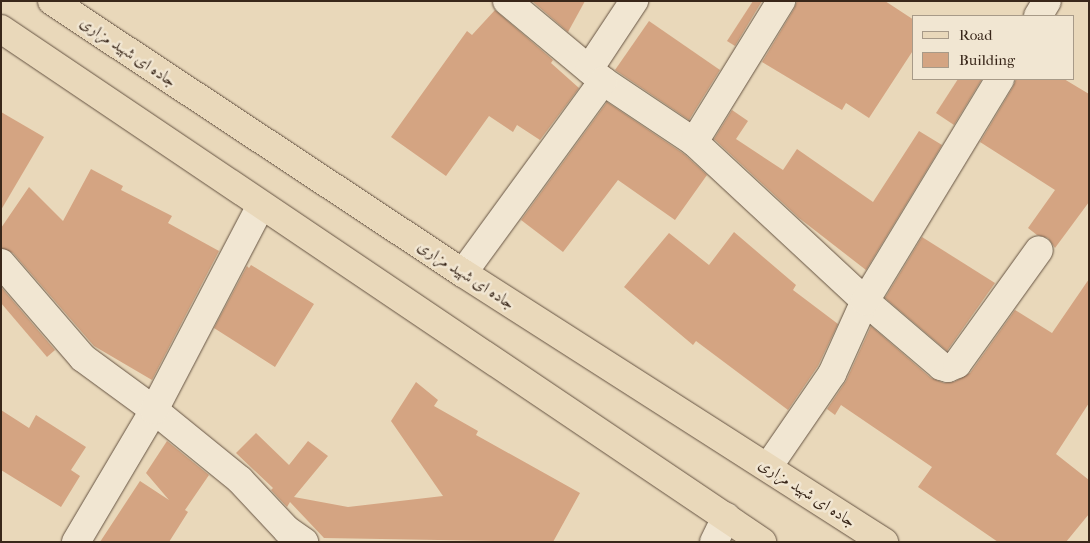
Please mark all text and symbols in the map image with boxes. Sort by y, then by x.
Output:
street label: جاده ای شهید مزاری [76,13,180,91]
legend [912,15,1075,80]
text: Road [959,26,992,44]
text: Building [959,51,1015,69]
street label: جاده ای شهید مزاری [414,236,518,314]
street label: جاده ای شهید مزاری [755,454,859,532]

